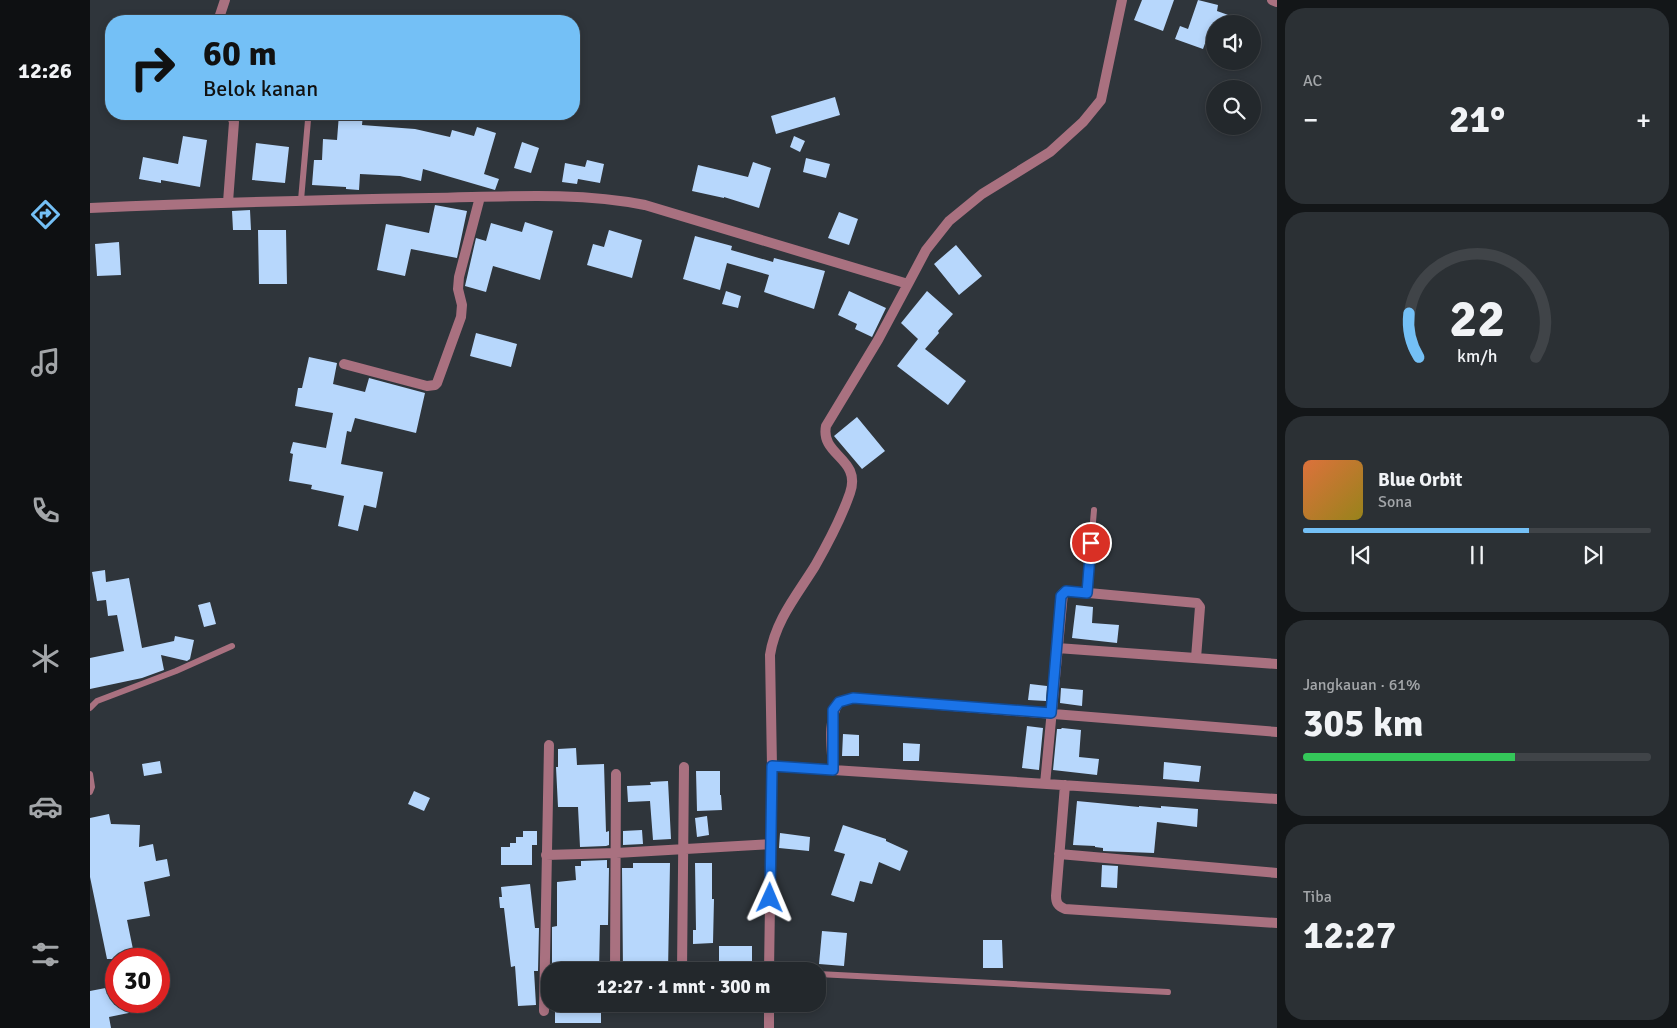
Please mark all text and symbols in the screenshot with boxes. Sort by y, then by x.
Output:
map controls [1206,15,1261,135]
button: sound [1206,15,1261,70]
text: 60 m [203,32,277,75]
icon: right [120,35,185,100]
text: 12:26 [18,57,72,84]
text: AC [1303,71,1322,91]
text: Belok kanan [203,75,318,102]
button: search [1206,80,1261,135]
text: 21° [1449,96,1505,143]
text: − [1303,103,1318,137]
text: + [1636,103,1651,137]
icon: directions [28,197,63,232]
text: 22 [1449,287,1505,351]
icon: music [28,345,63,380]
text: km/h [1457,345,1497,367]
text: Blue Orbit [1378,468,1462,492]
text: Sona [1378,492,1412,512]
icon: phone [28,493,63,528]
pin [1070,522,1112,564]
icon: arrive [1077,529,1105,557]
icon: previous [1347,541,1375,569]
icon: pause [1463,541,1491,569]
icon: next [1579,541,1607,569]
icon: climate [28,641,63,676]
text: Jangkauan · 61% [1303,675,1420,695]
text: 305 km [1303,700,1424,747]
icon: car [28,789,63,824]
position arrow [743,871,795,923]
text: Tiba [1303,887,1332,907]
text: 12:27 [1303,912,1396,959]
icon: filters [28,937,63,972]
speed limit sign: 30 [105,948,170,1013]
text: 12:27 · 1 mnt · 300 m [597,975,770,999]

